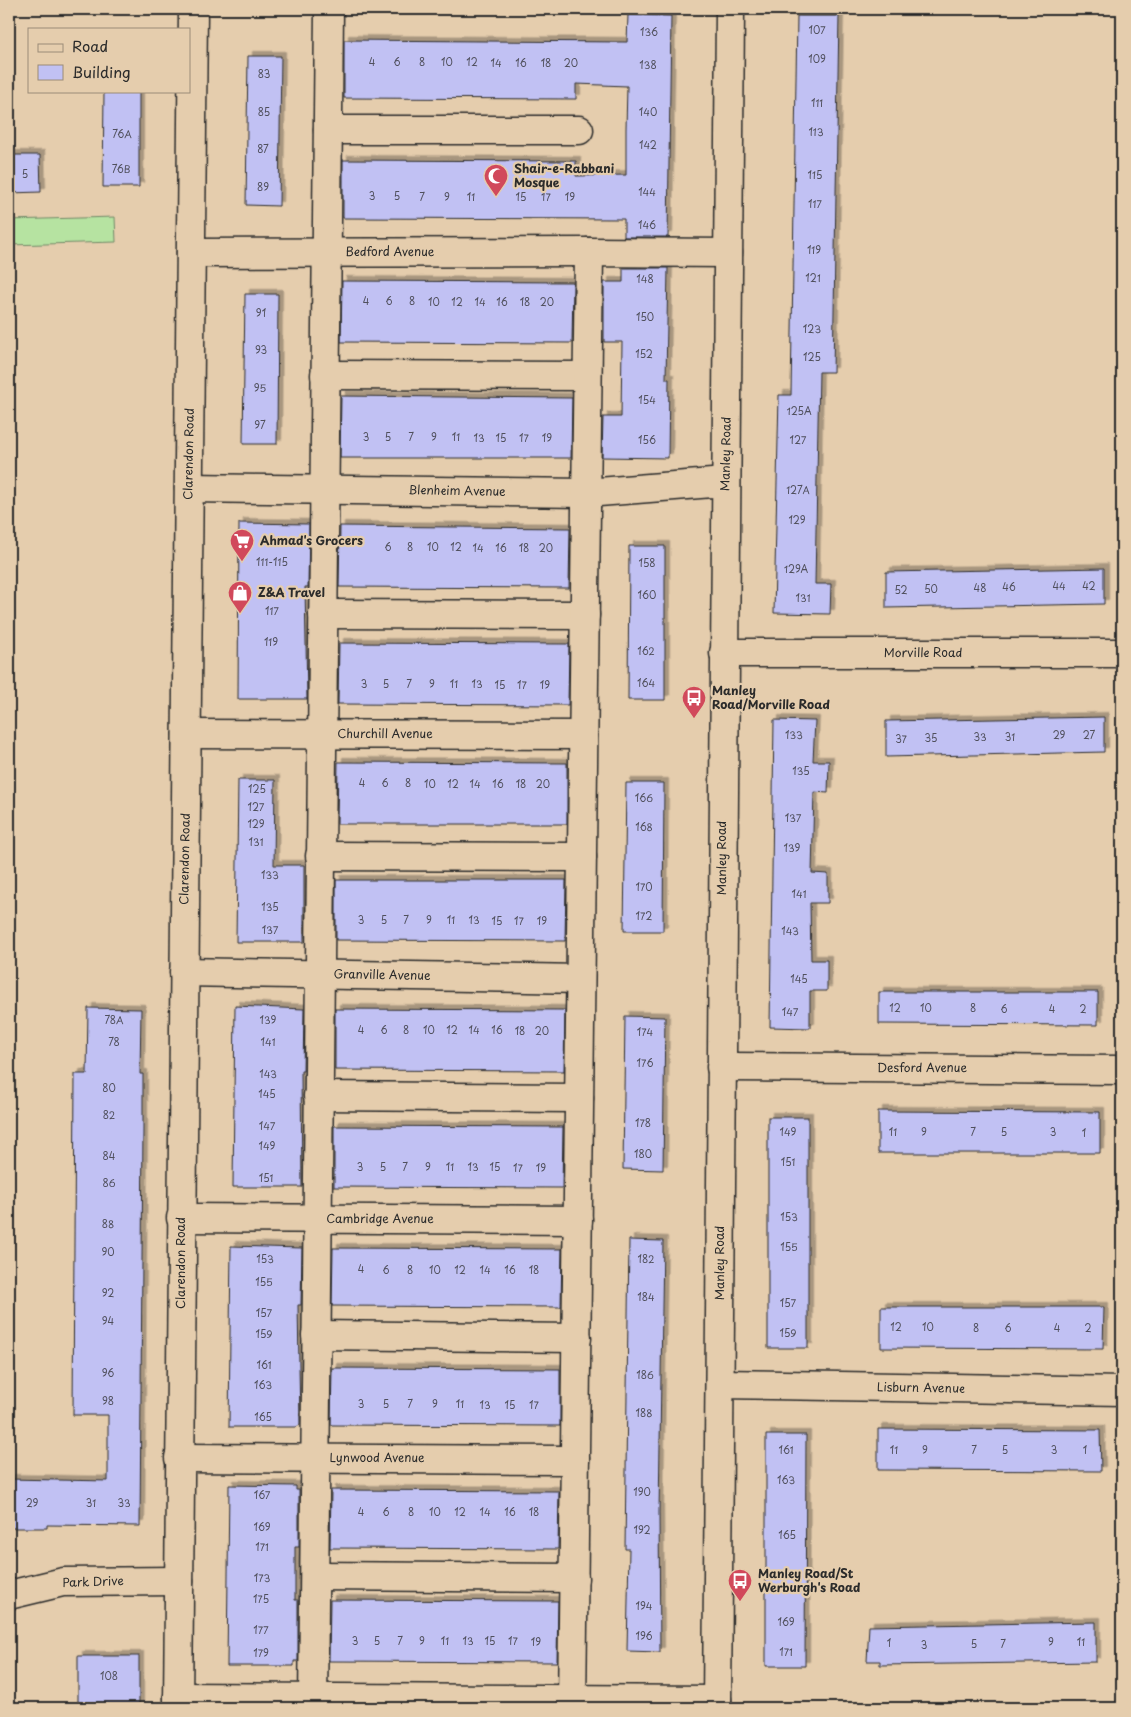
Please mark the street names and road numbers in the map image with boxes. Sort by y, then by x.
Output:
street label: Bedford Avenue [346,242,435,260]
street label: Clarendon Road [178,408,198,500]
street label: Manley Road [715,417,735,491]
street label: Blenheim Avenue [408,480,506,500]
street label: Morville Road [884,643,962,661]
street label: Churchill Avenue [337,724,433,742]
street label: Clarendon Road [174,813,194,905]
street label: Manley Road [712,821,730,895]
street label: Granville Avenue [333,964,431,984]
street label: Desford Avenue [877,1058,967,1076]
street label: Cambridge Avenue [326,1209,434,1227]
street label: Clarendon Road [171,1217,189,1309]
street label: Manley Road [710,1226,728,1300]
street label: Lisburn Avenue [877,1377,965,1397]
street label: Lynwood Avenue [329,1448,425,1466]
street label: Park Drive [62,1571,124,1591]

